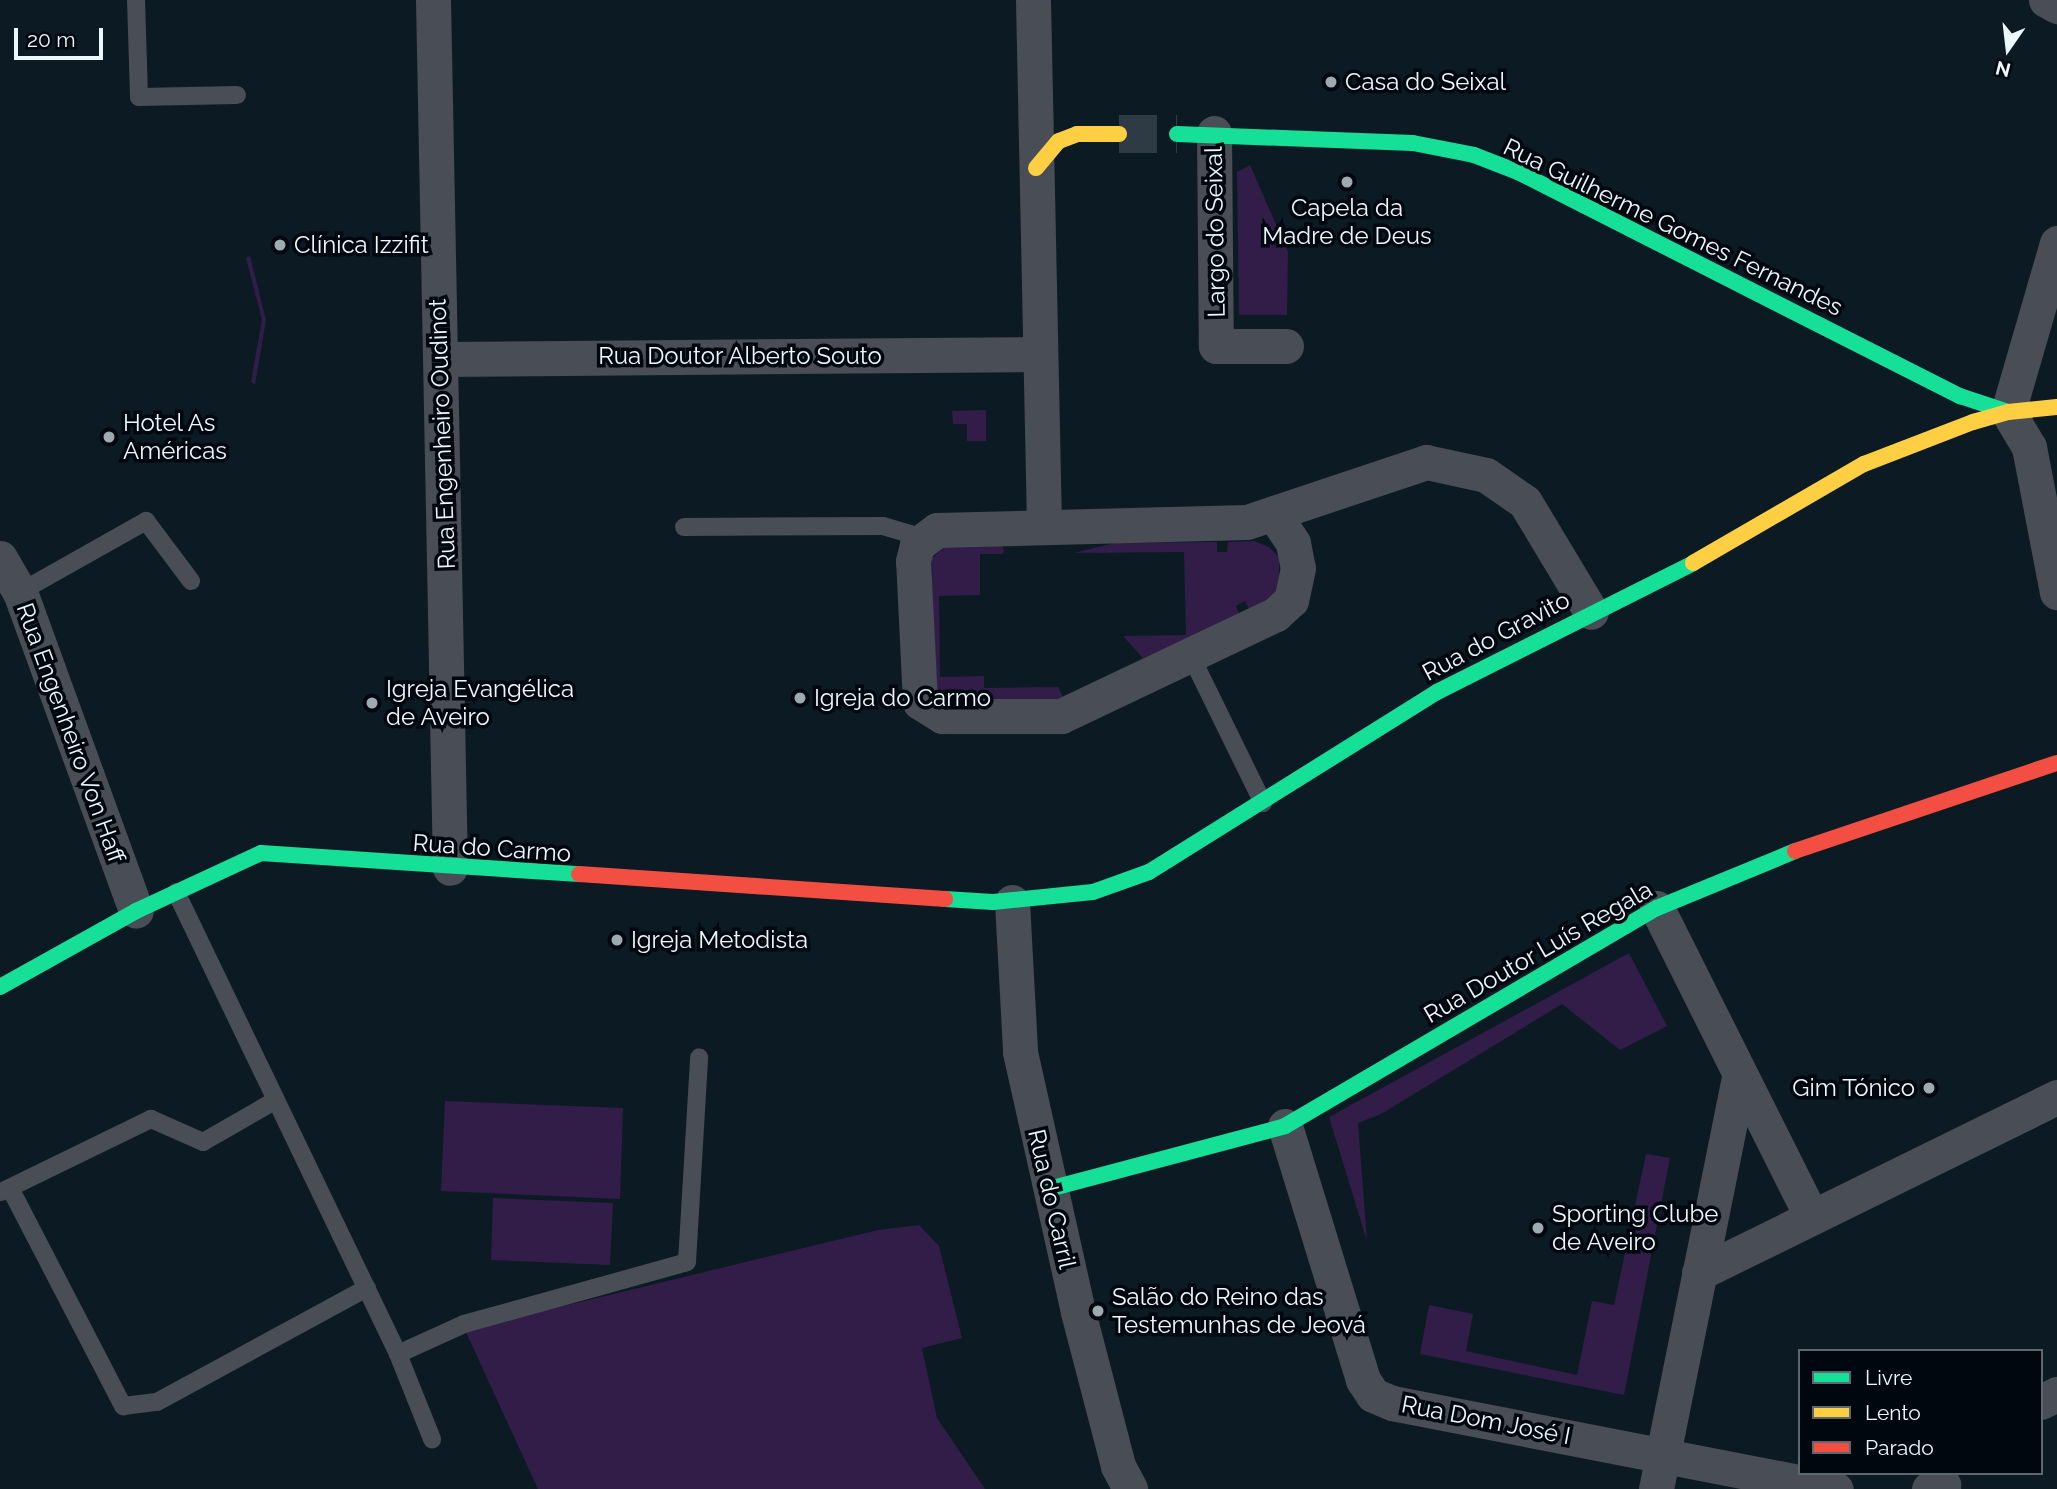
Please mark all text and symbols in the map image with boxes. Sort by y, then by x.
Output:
scale bar [18,14,107,58]
north arrow [1973,14,2043,84]
text: 20 m [27,27,75,52]
text: N [1993,57,2013,82]
place label: Casa do Seixal [1345,68,1506,96]
marker: Casa do Seixal [1323,74,1339,90]
street label: Rua Guilherme Gomes Fernandes [1499,132,1847,322]
street label: Largo do Seixal [1199,146,1231,318]
marker: Capela da Madre de Deus [1339,174,1355,190]
place label: Capela da Madre de Deus [1262,194,1432,250]
place label: Clínica Izzifit [294,231,429,259]
marker: Clínica Izzifit [272,237,288,253]
street label: Rua Engenheiro Oudinot [423,298,461,570]
street label: Rua Doutor Alberto Souto [598,342,882,370]
place label: Hotel As Américas [123,409,227,465]
marker: Hotel As Américas [101,429,117,445]
street label: Rua do Gravito [1417,585,1575,687]
street label: Rua Engenheiro Von Haff [10,599,132,867]
place label: Igreja Evangélica de Aveiro [386,675,574,731]
place label: Igreja do Carmo [814,684,991,712]
marker: Igreja do Carmo [792,690,808,706]
marker: Igreja Evangélica de Aveiro [364,695,380,711]
street label: Rua do Carmo [412,828,572,868]
street label: Rua Doutor Luís Regala [1419,875,1657,1029]
place label: Igreja Metodista [631,926,808,954]
marker: Igreja Metodista [609,932,625,948]
place label: Gim Tónico [1792,1074,1915,1102]
marker: Gim Tónico [1921,1080,1937,1096]
street label: Rua do Carril [1022,1126,1082,1272]
place label: Sporting Clube de Aveiro [1552,1200,1718,1256]
marker: Sporting Clube de Aveiro [1530,1220,1546,1236]
place label: Salão do Reino das Testemunhas de Jeová [1112,1283,1367,1339]
marker: Salão do Reino das Testemunhas de Jeová [1090,1303,1106,1319]
legend [1798,1349,2043,1475]
text: Livre [1865,1365,1912,1390]
street label: Rua Dom José I [1399,1389,1573,1451]
text: Lento [1865,1400,1921,1425]
text: Parado [1865,1435,1934,1460]

